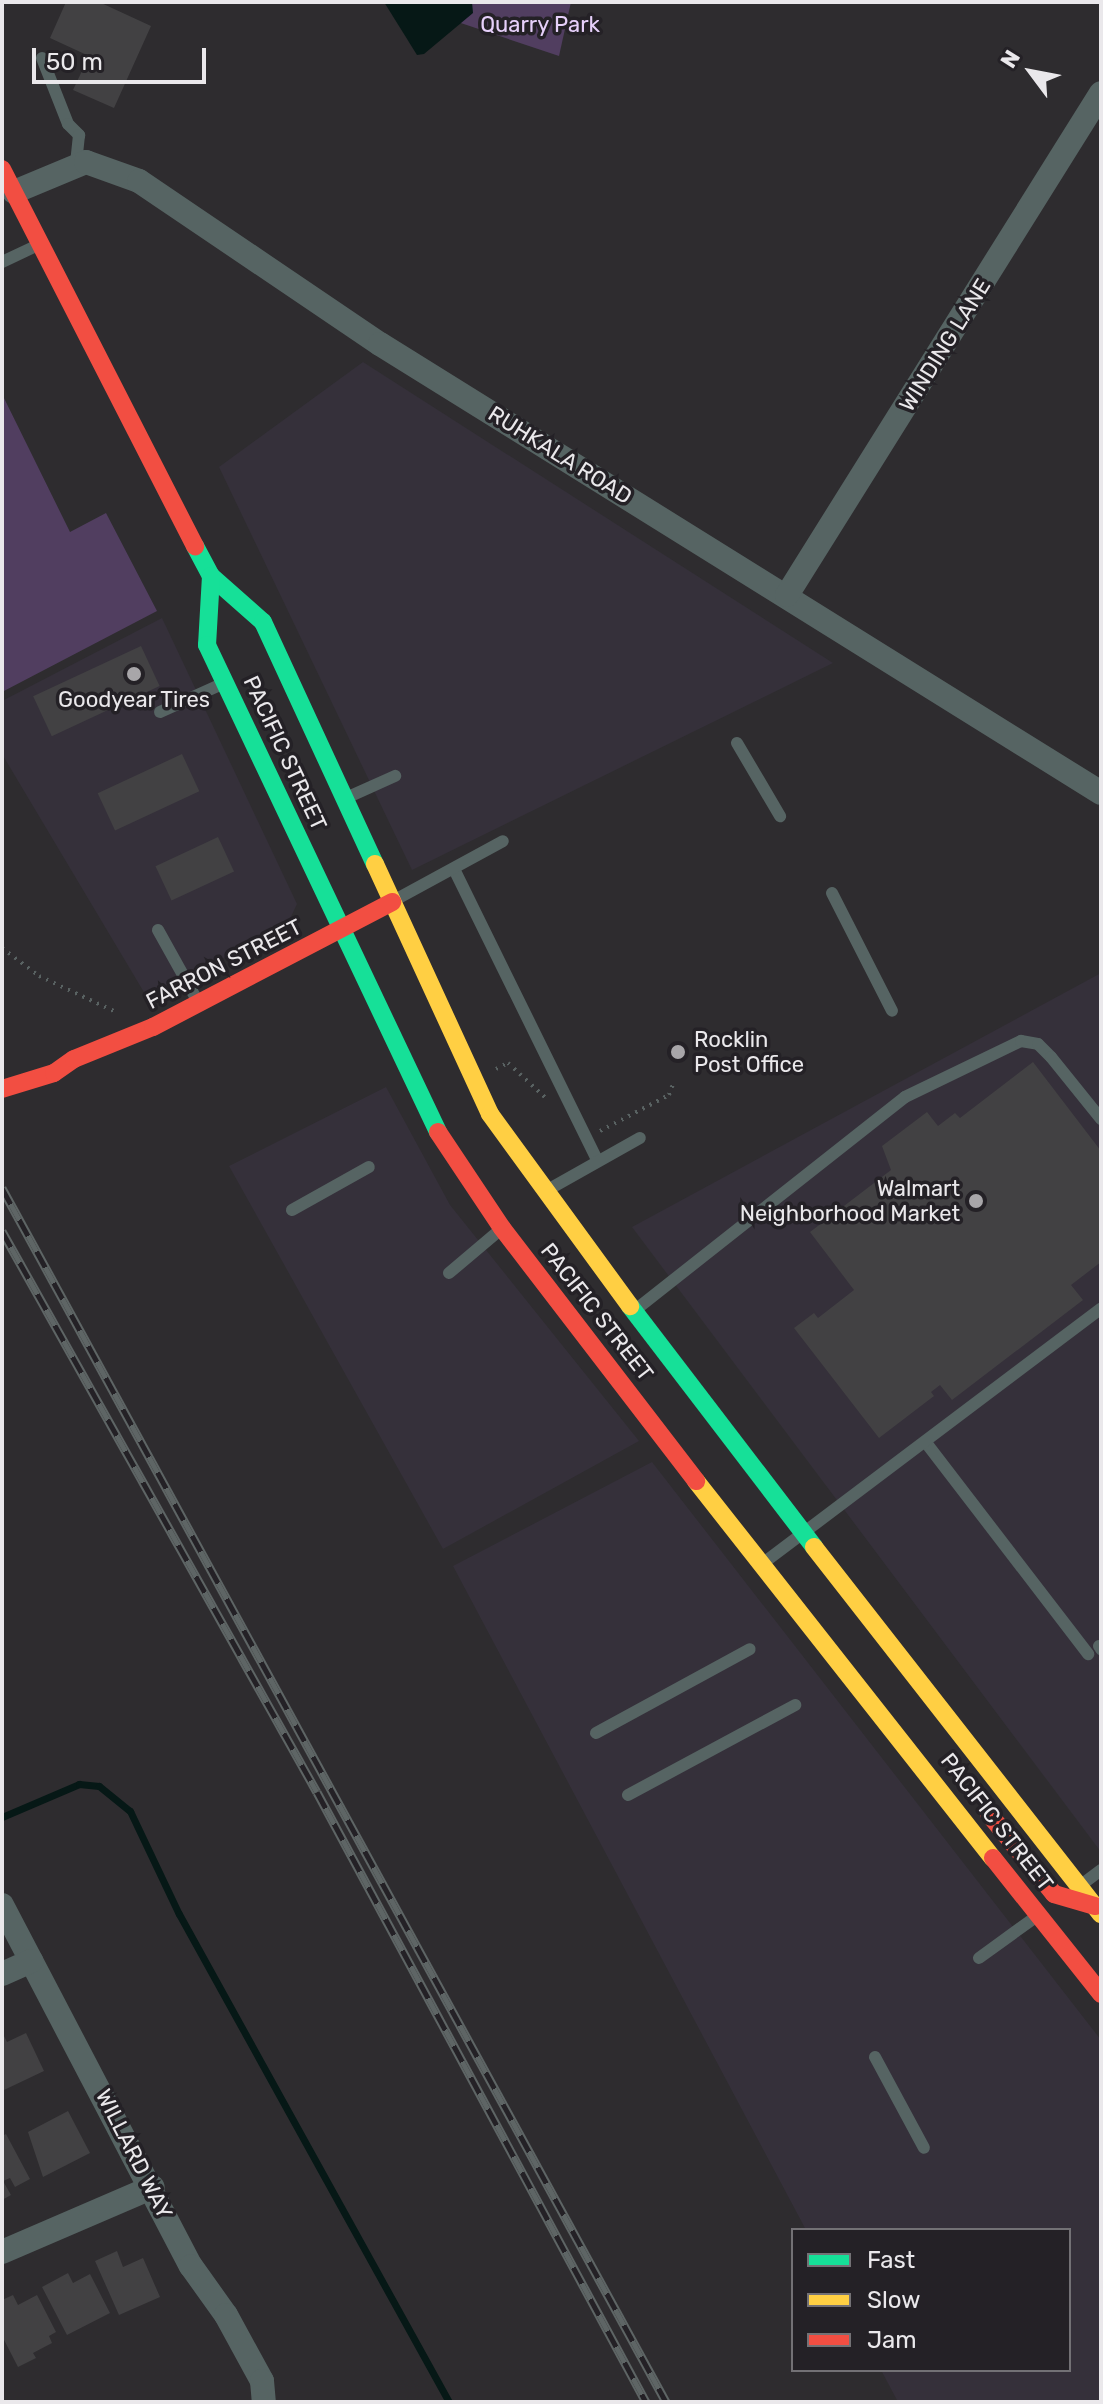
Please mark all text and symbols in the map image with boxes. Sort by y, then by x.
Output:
park label: Quarry Park [480,12,600,38]
scale bar [36,32,210,82]
north arrow [991,32,1071,112]
text: N [995,45,1026,73]
text: 50 m [46,48,103,76]
street label: WINDING LANE [894,274,996,416]
street label: RUHKALA ROAD [483,400,637,510]
marker: Goodyear Tires [125,665,143,683]
street label: PACIFIC STREET [238,672,332,834]
place label: Goodyear Tires [58,687,210,713]
street label: FARRON STREET [142,913,306,1015]
place label: Rocklin Post Office [694,1026,804,1078]
marker: Rocklin Post Office [669,1043,687,1061]
place label: Walmart Neighborhood Market [740,1175,960,1226]
marker: Walmart Neighborhood Market [967,1192,985,1210]
street label: PACIFIC STREET [535,1238,659,1386]
street label: PACIFIC STREET [935,1748,1059,1896]
street label: WILLARD WAY [90,2085,178,2223]
legend [791,2228,1071,2372]
text: Fast [867,2246,915,2274]
text: Slow [867,2286,920,2314]
text: Jam [867,2326,917,2354]

